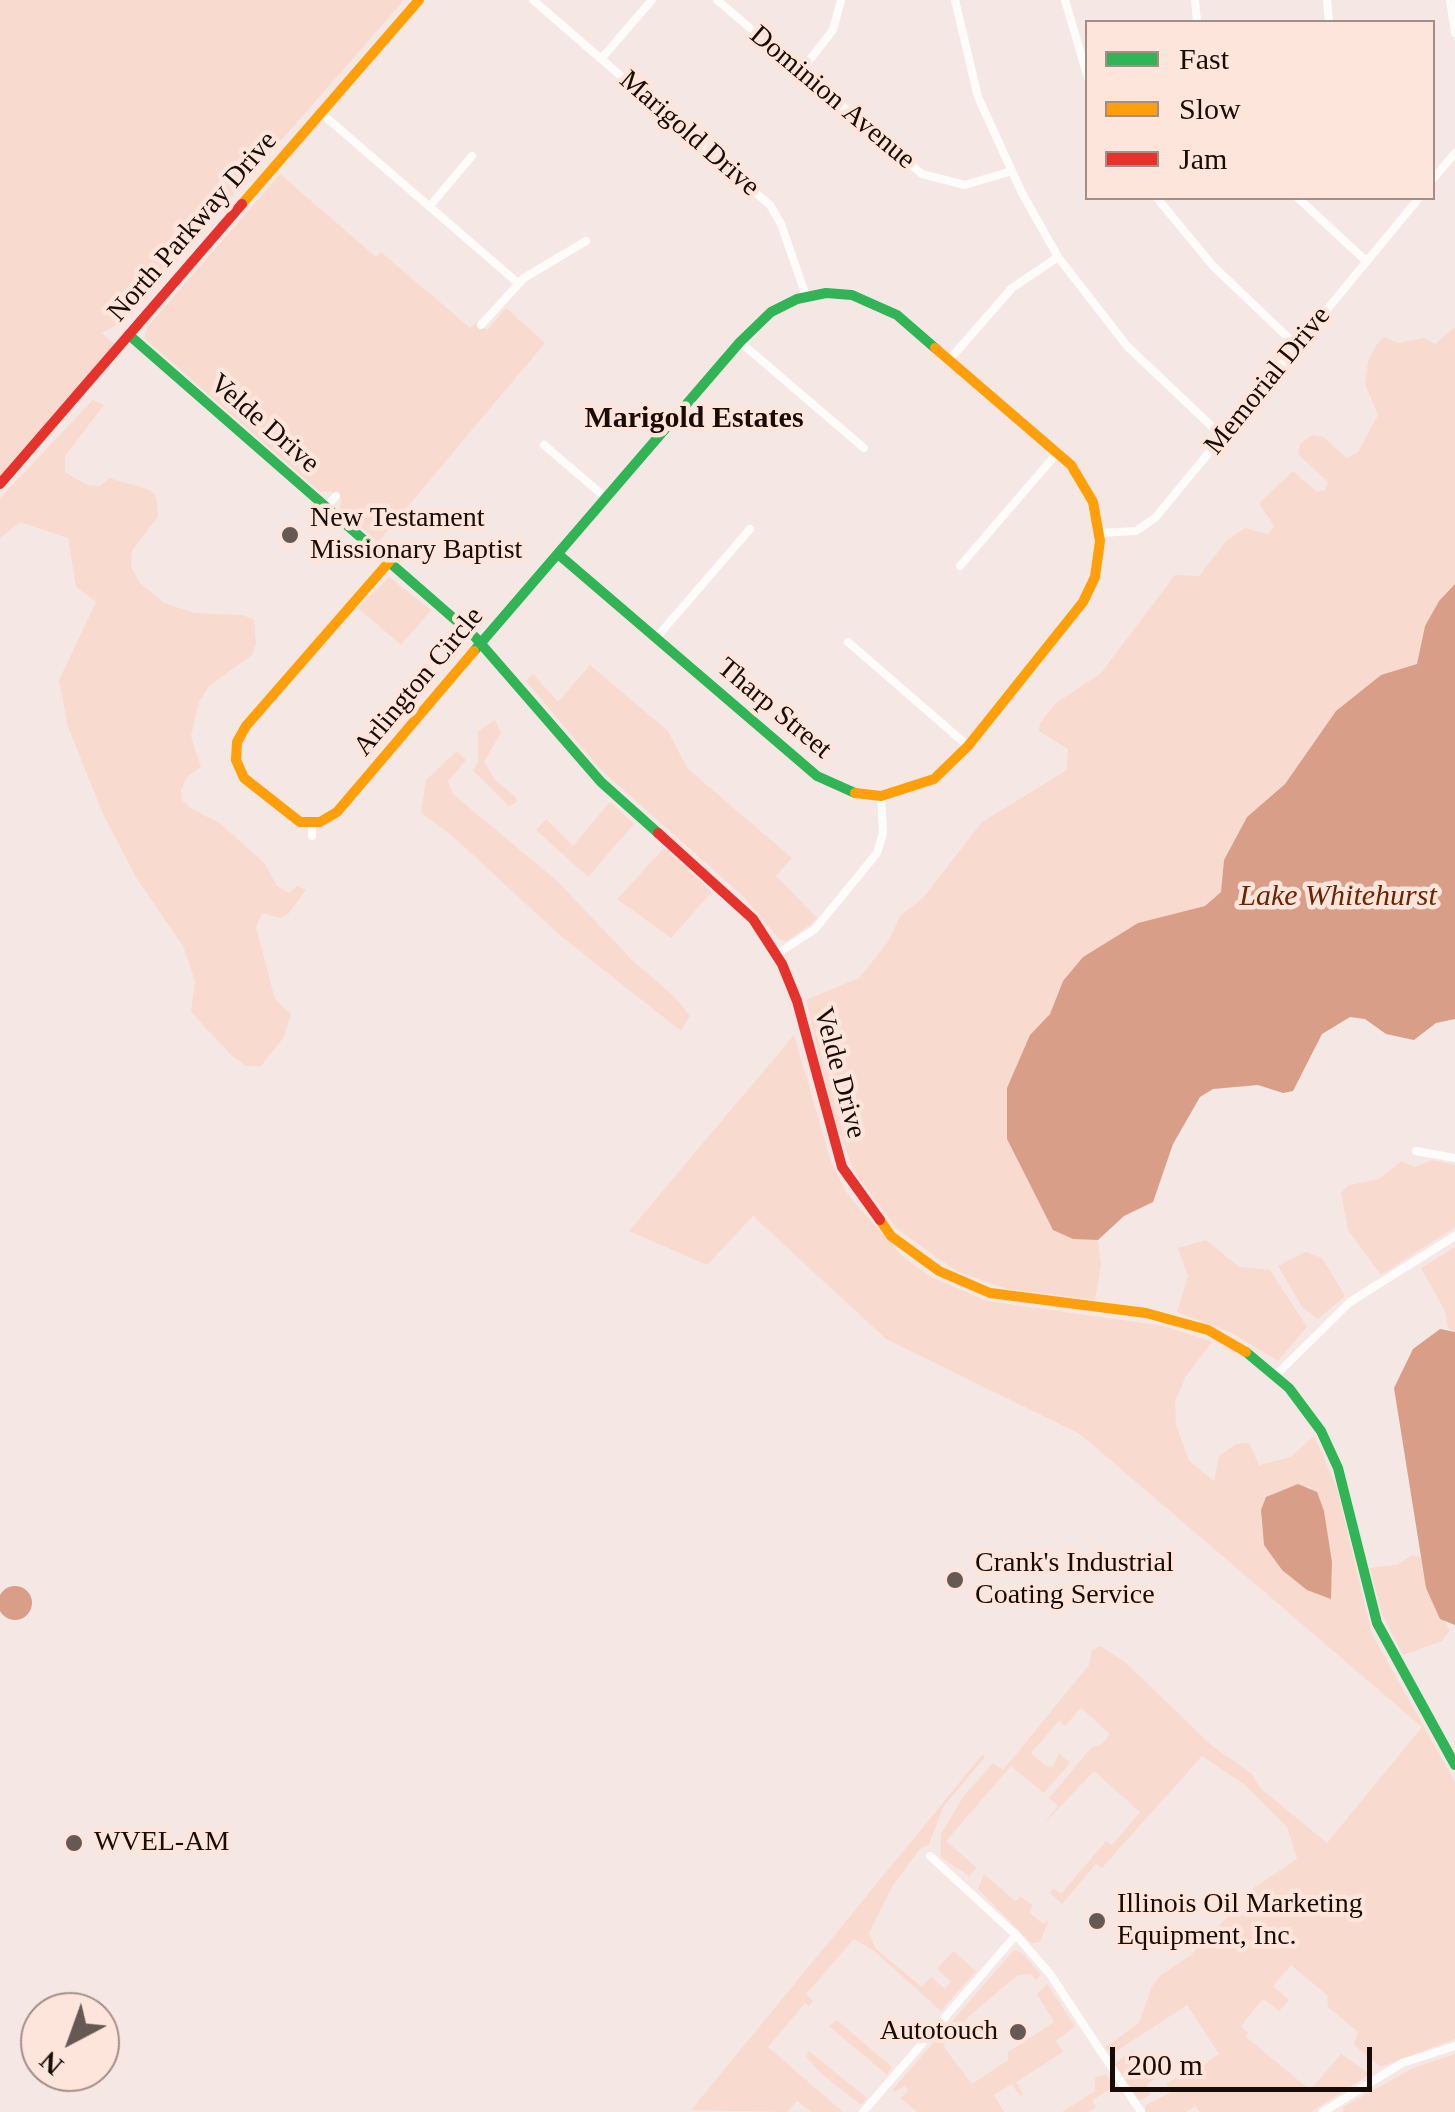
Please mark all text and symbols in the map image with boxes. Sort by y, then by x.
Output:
street label: Dominion Avenue [742,19,922,177]
legend [1085,20,1435,200]
text: Fast [1179,42,1229,75]
street label: Marigold Drive [612,64,766,204]
text: Slow [1179,92,1241,125]
street label: North Parkway Drive [101,125,285,329]
text: Jam [1179,142,1227,175]
street label: Memorial Drive [1198,300,1338,462]
street label: Velde Drive [202,367,326,481]
district label: Marigold Estates [584,401,804,437]
place label: New Testament Missionary Baptist [310,502,522,568]
marker: New Testament Missionary Baptist [279,524,301,546]
street label: Arlington Circle [347,601,491,763]
street label: Tharp Street [710,651,838,767]
water label: Lake Whitehurst [1239,879,1437,915]
street label: Velde Drive [805,1004,873,1142]
place label: Crank's Industrial Coating Service [975,1547,1174,1613]
marker: Crank's Industrial Coating Service [944,1569,966,1591]
place label: WVEL-AM [94,1826,229,1860]
marker: WVEL-AM [63,1832,85,1854]
place label: Illinois Oil Marketing Equipment, Inc. [1117,1888,1363,1954]
marker: Illinois Oil Marketing Equipment, Inc. [1086,1910,1108,1932]
north arrow [20,1992,120,2092]
place label: Autotouch [880,2015,998,2049]
marker: Autotouch [1007,2021,1029,2043]
scale bar [1115,2027,1378,2089]
text: N [34,2045,69,2082]
text: 200 m [1127,2048,1203,2081]

